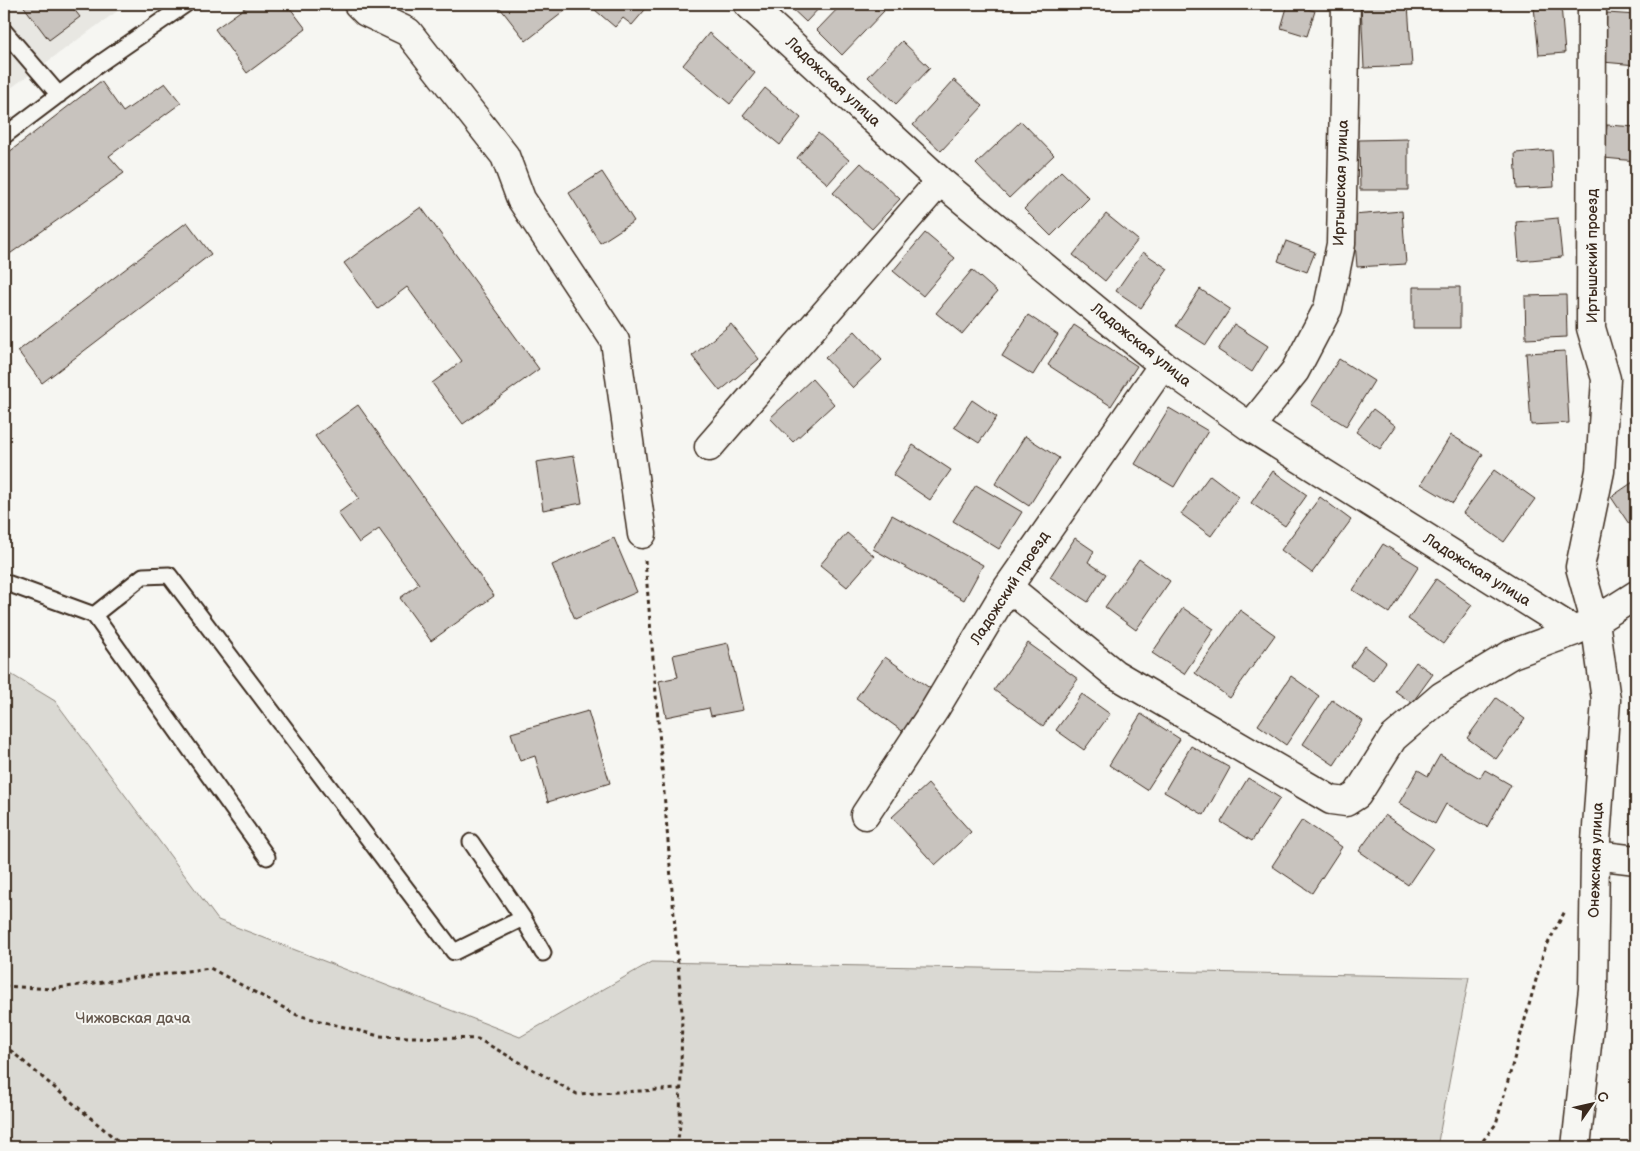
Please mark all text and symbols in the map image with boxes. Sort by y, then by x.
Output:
street label: Ладожская улица [781,32,885,131]
street label: Иртышская улица [1329,119,1353,247]
street label: Иртышский проезд [1583,189,1602,323]
street label: Ладожская улица [1086,298,1195,391]
street label: Ладожский проезд [966,528,1054,649]
street label: Ладожская улица [1419,529,1534,611]
street label: Онежская улица [1584,802,1608,918]
park label: Чижовская дача [75,1009,191,1028]
north arrow [1568,1078,1618,1128]
text: С [1593,1088,1612,1106]

